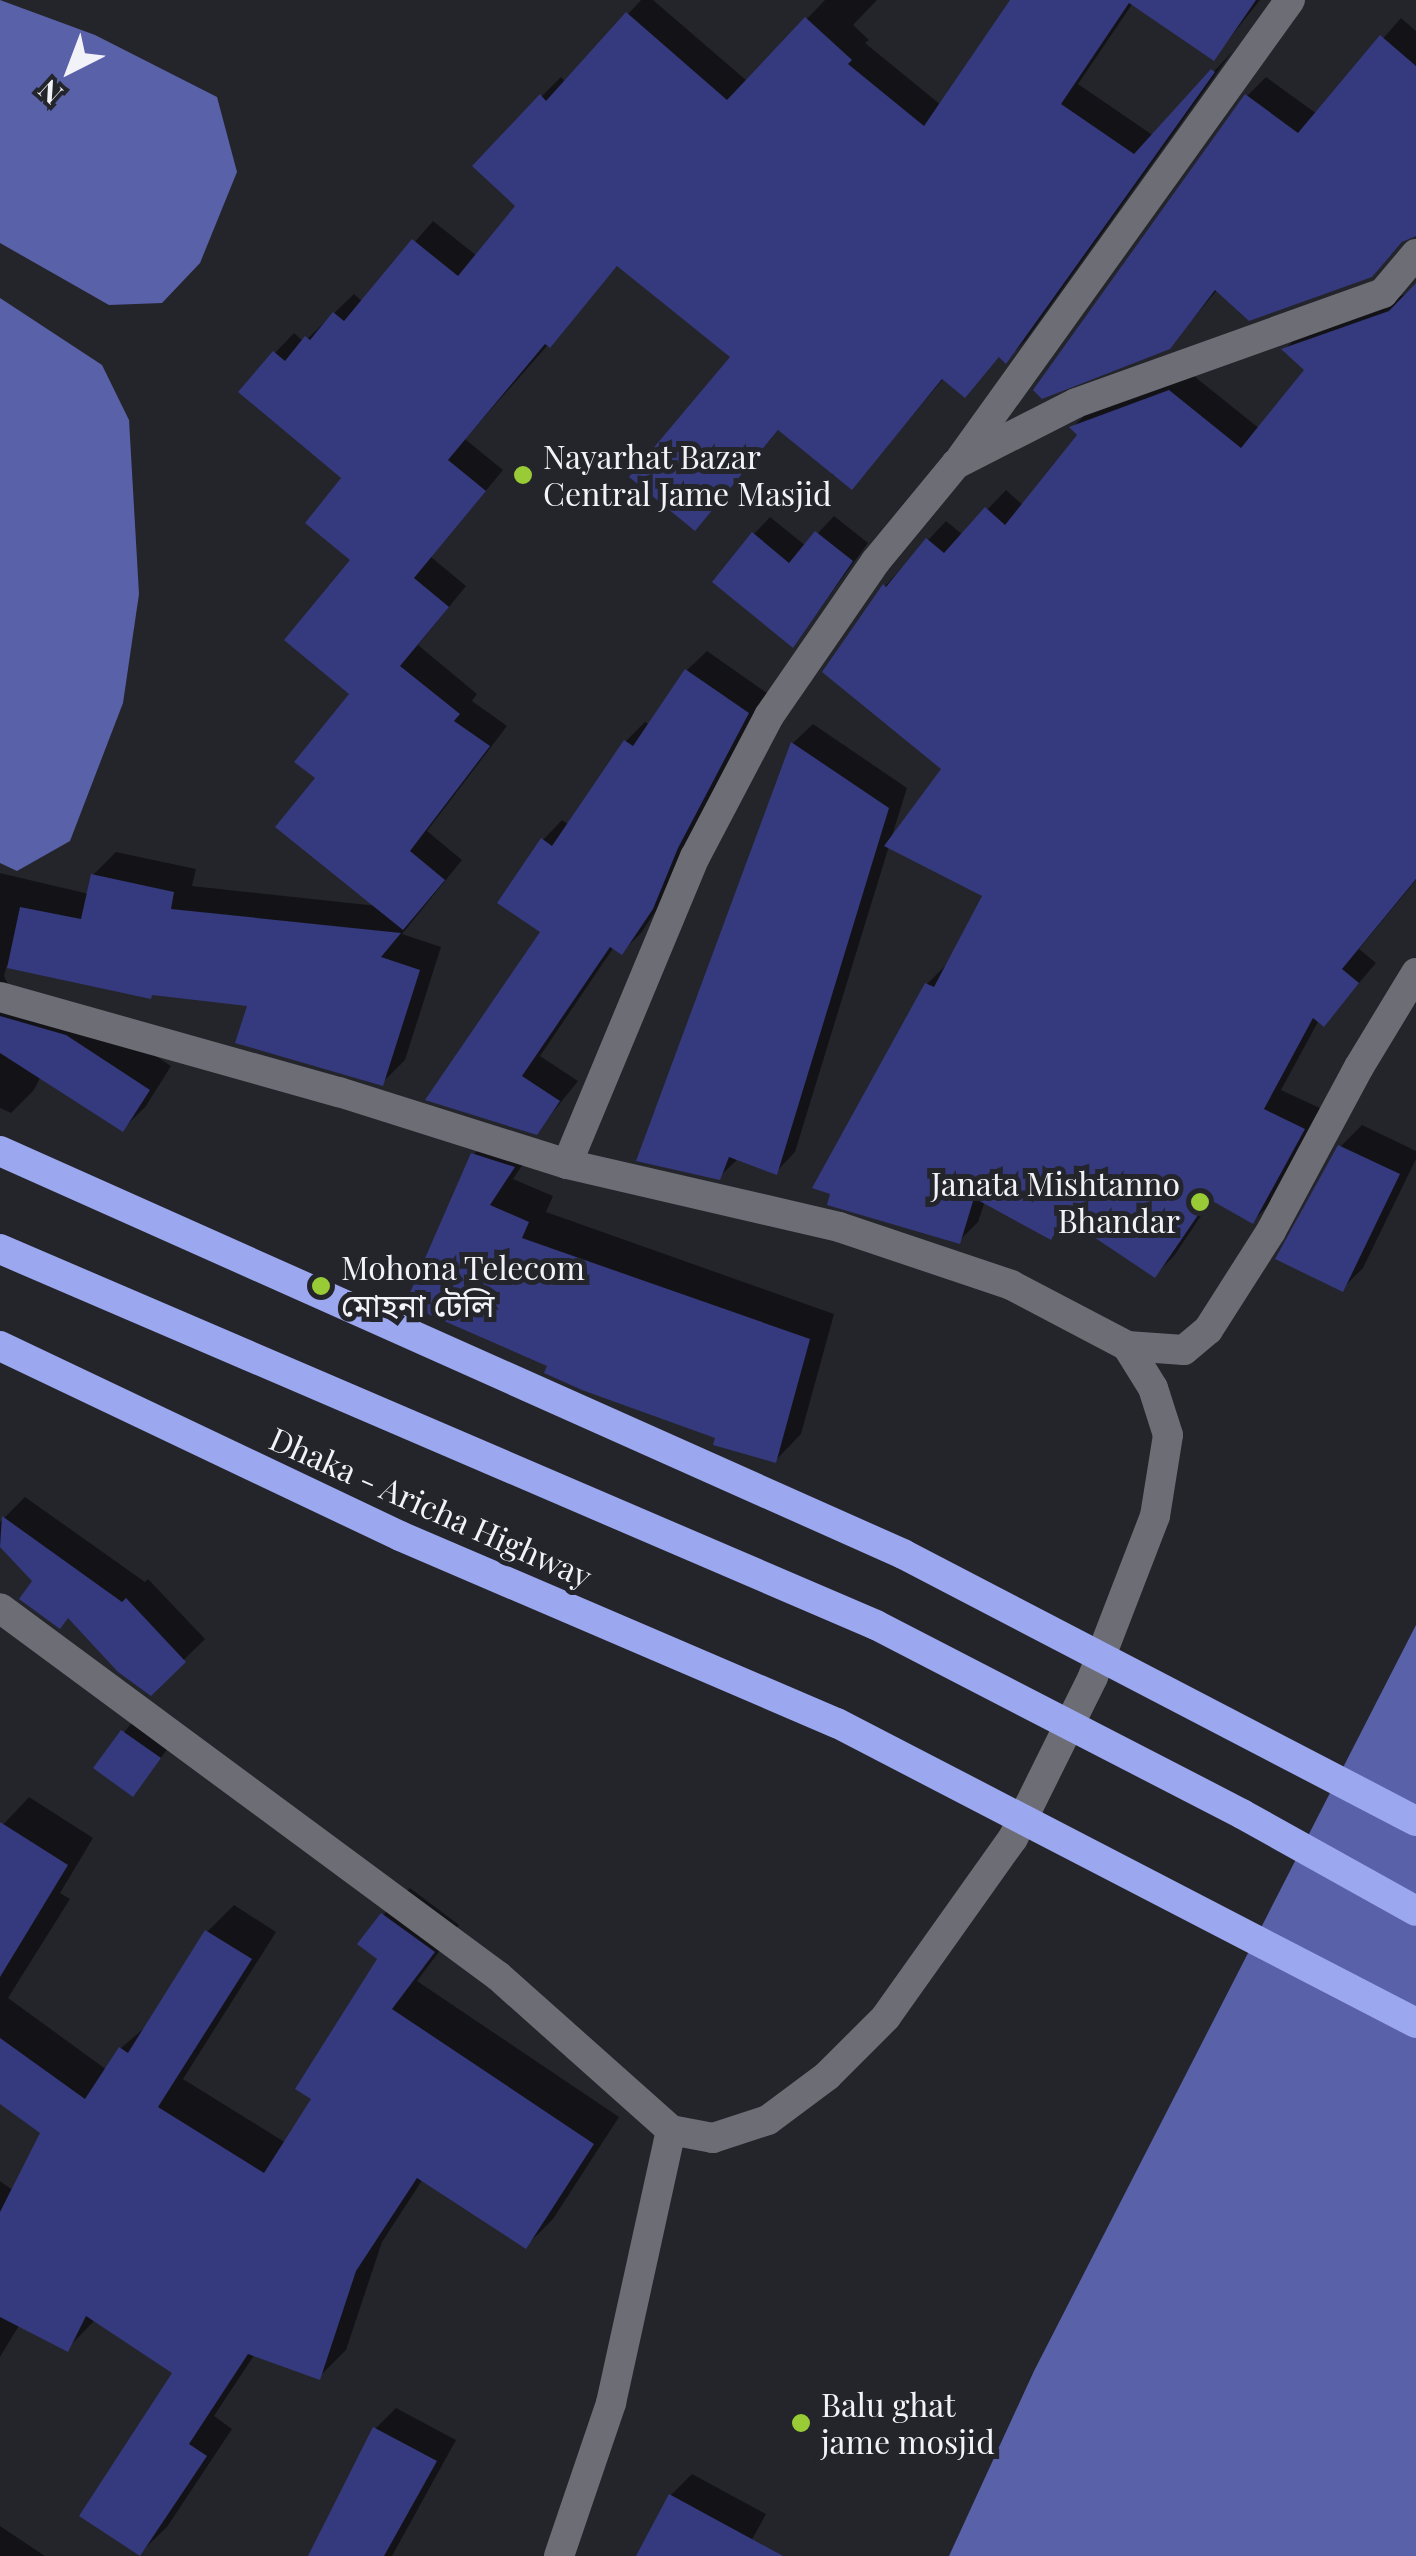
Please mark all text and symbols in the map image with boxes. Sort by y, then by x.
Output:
north arrow [20,20,120,120]
text: N [30,72,69,113]
place label: Nayarhat Bazar Central Jame Masjid [543,438,832,513]
marker: Nayarhat Bazar Central Jame Masjid [512,464,534,486]
place label: Janata Mishtanno Bhandar [931,1165,1180,1240]
marker: Janata Mishtanno Bhandar [1189,1191,1211,1213]
place label: Mohona Telecom মোহনা টেলি [341,1249,586,1324]
marker: Mohona Telecom মোহনা টেলি [310,1275,332,1297]
street label: Dhaka - Aricha Highway [263,1418,599,1596]
place label: Balu ghat jame mosjid [821,2386,995,2461]
marker: Balu ghat jame mosjid [790,2412,812,2434]

